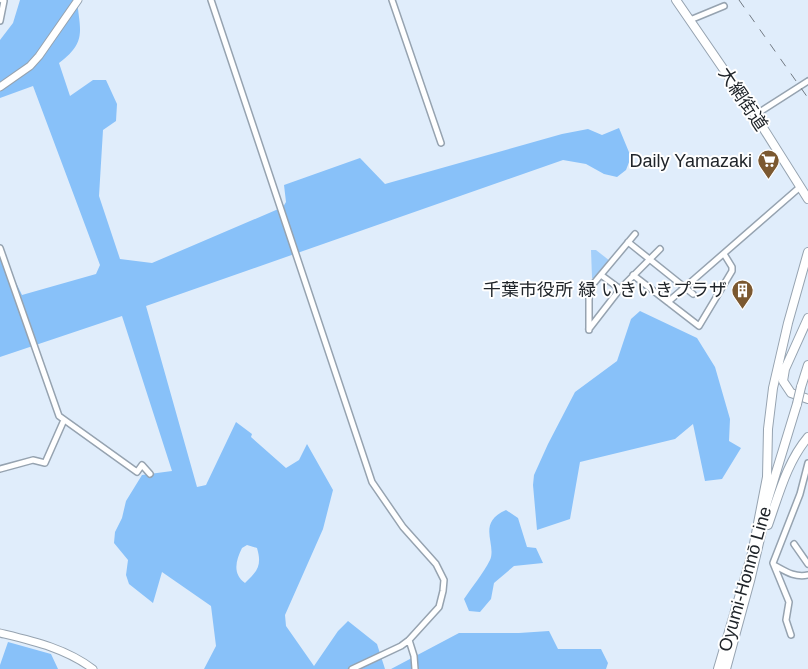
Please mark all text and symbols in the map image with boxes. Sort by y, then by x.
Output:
street label: 大網街道 [715,64,771,134]
supermarket icon: Daily Yamazaki [756,149,780,180]
place label: Daily Yamazaki [630,151,752,171]
building icon: 千葉市役所 緑 いきいきプラザ [731,278,755,309]
place label: 千葉市役所 緑 いきいきプラザ [483,280,727,300]
street label: Oyumi-Honnō Line [715,504,775,654]

